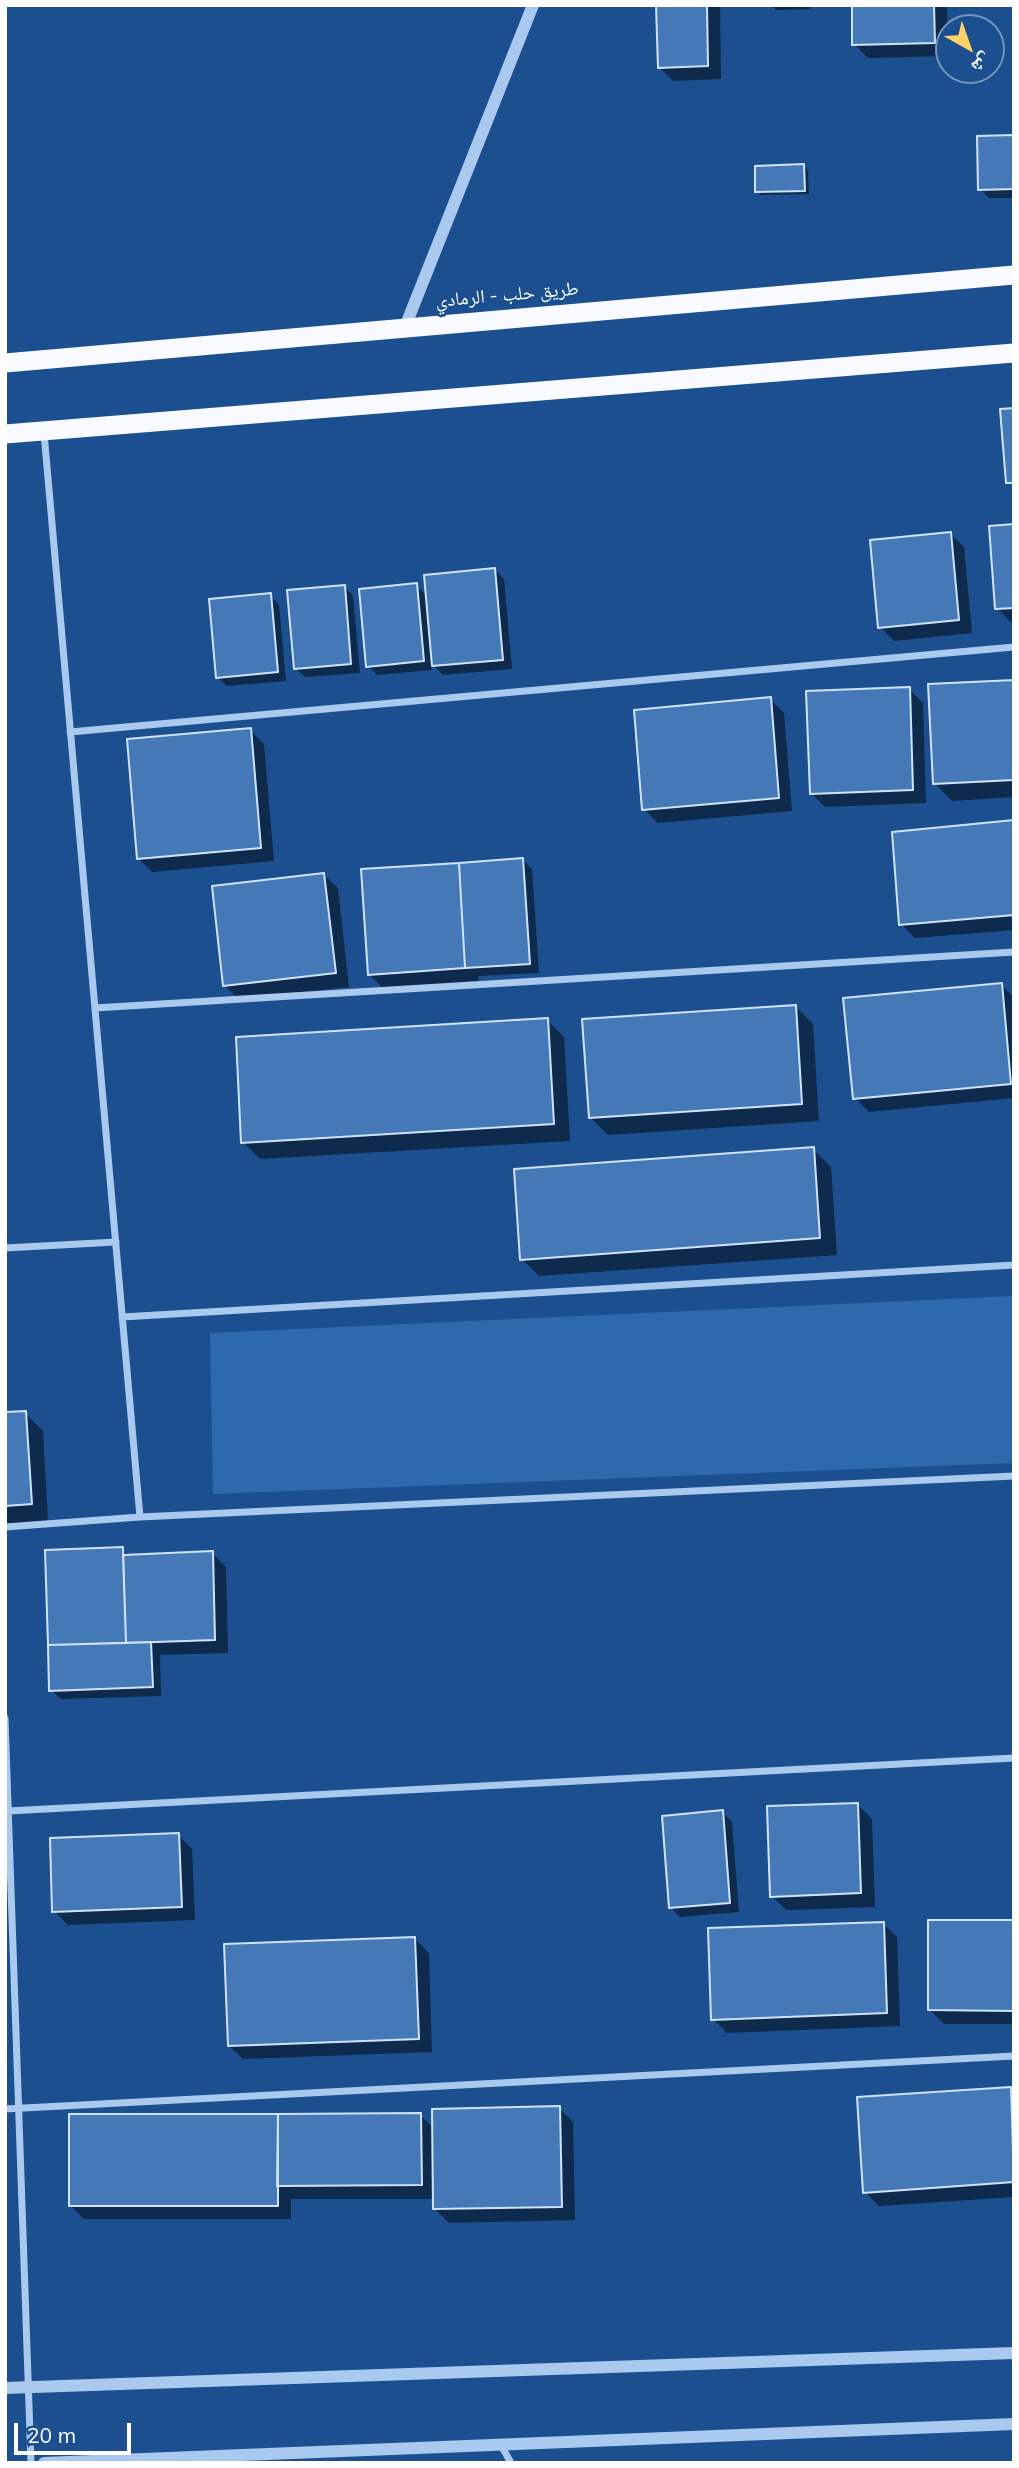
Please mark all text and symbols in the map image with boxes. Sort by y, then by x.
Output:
north arrow [935,14,1005,84]
text: ش [967,48,998,79]
street label: طريق حلب - الرمادي [435,277,579,313]
scale bar [18,2408,135,2452]
text: 20 m [27,2422,76,2448]

